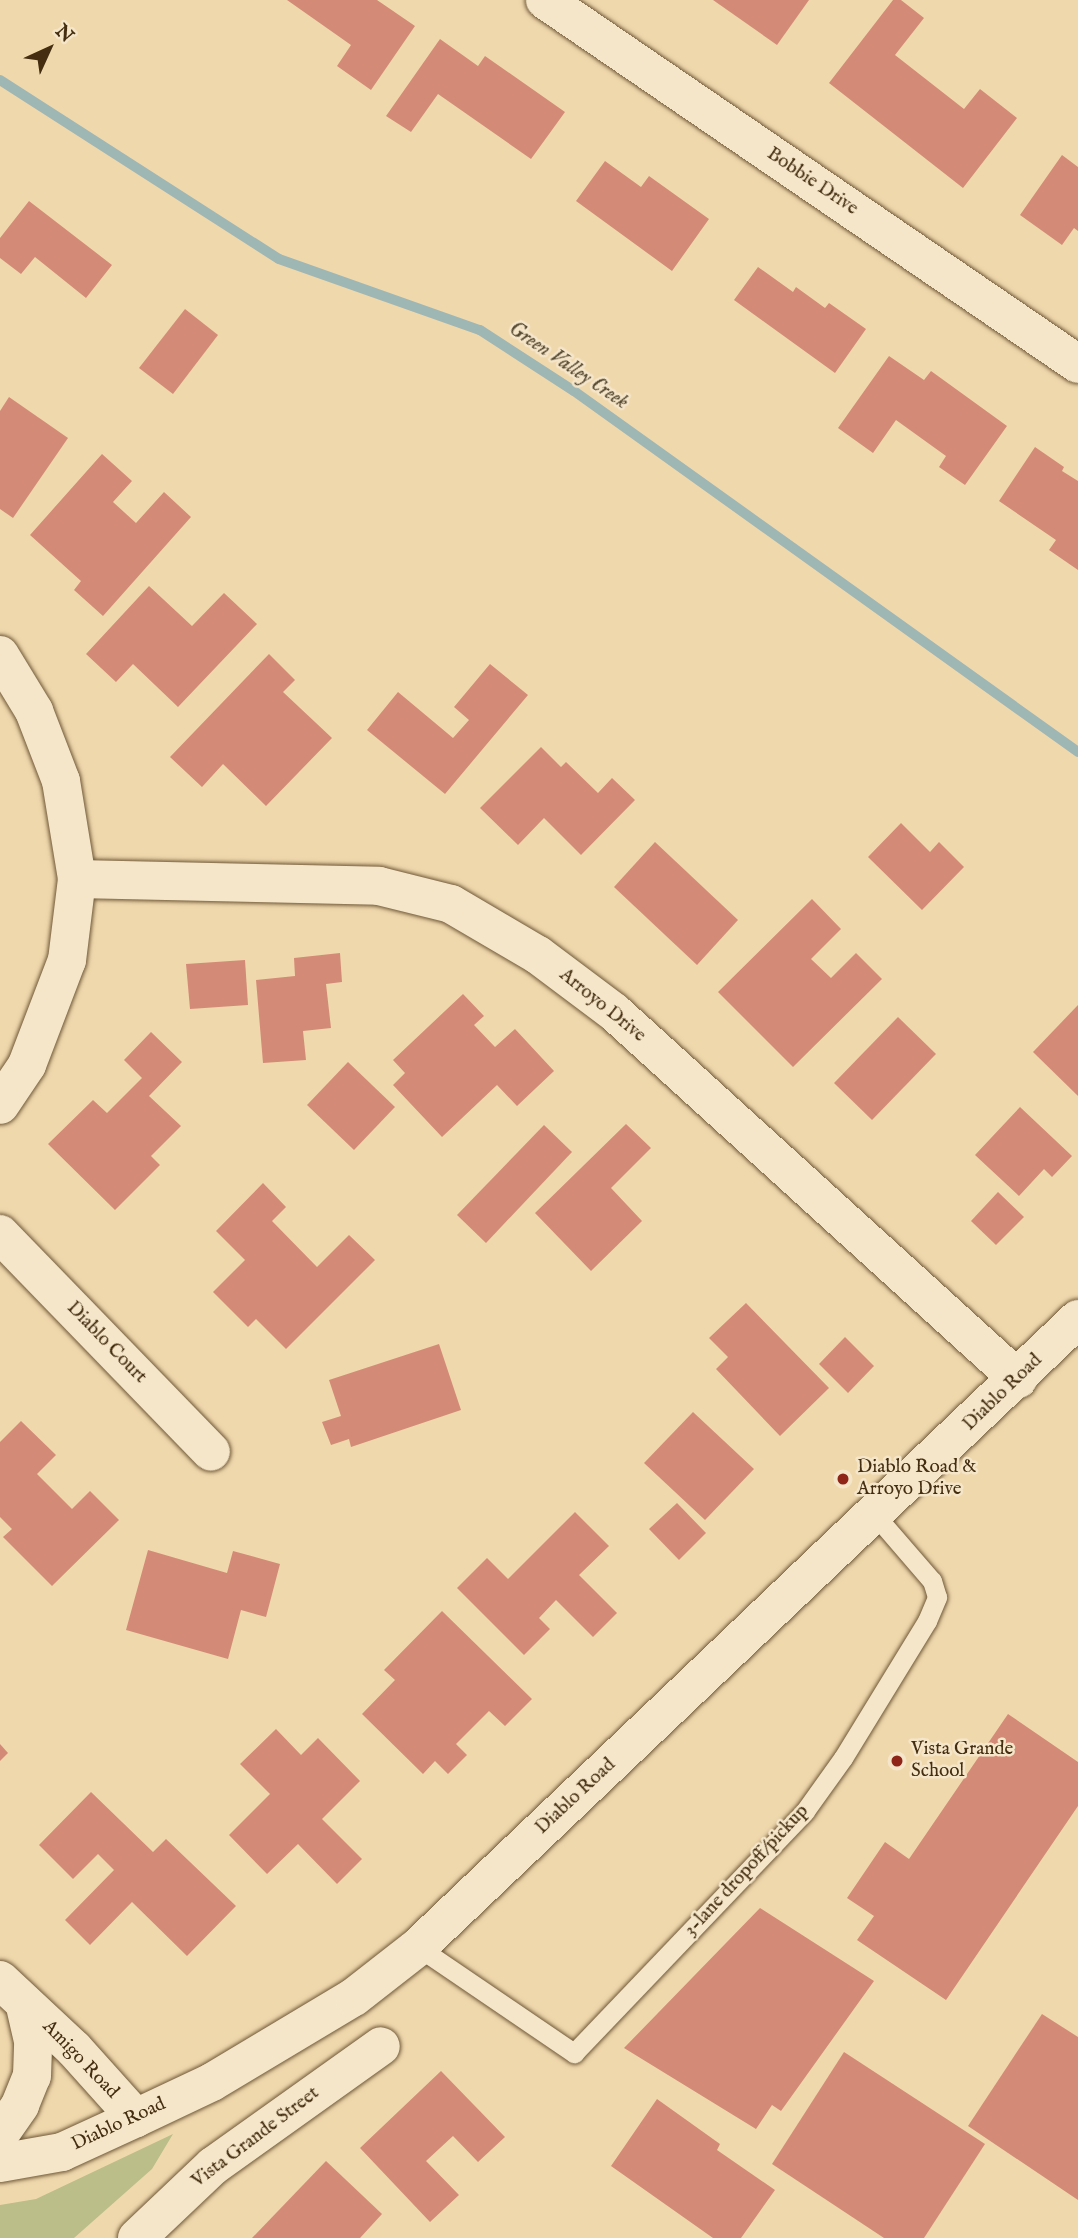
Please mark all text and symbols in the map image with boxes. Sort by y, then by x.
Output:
north arrow [14,14,84,84]
text: N [50,20,78,48]
street label: Bobbie Drive [762,143,862,221]
water label: Green Valley Creek [503,317,633,415]
street label: Arroyo Drive [554,964,650,1048]
street label: Diablo Court [61,1297,151,1389]
street label: Diablo Road [959,1350,1047,1436]
place label: Diablo Road & Arroyo Drive [857,1457,976,1501]
marker: Diablo Road & Arroyo Drive [835,1471,851,1487]
place label: Vista Grande School [911,1739,1013,1783]
marker: Vista Grande School [889,1753,905,1769]
street label: Diablo Road [531,1754,621,1840]
street label: 3-lane dropoff/pickup [680,1800,814,1942]
street label: Amigo Road [37,2016,123,2104]
street label: Vista Grande Street [188,2083,324,2193]
street label: Diablo Road [68,2093,170,2157]

